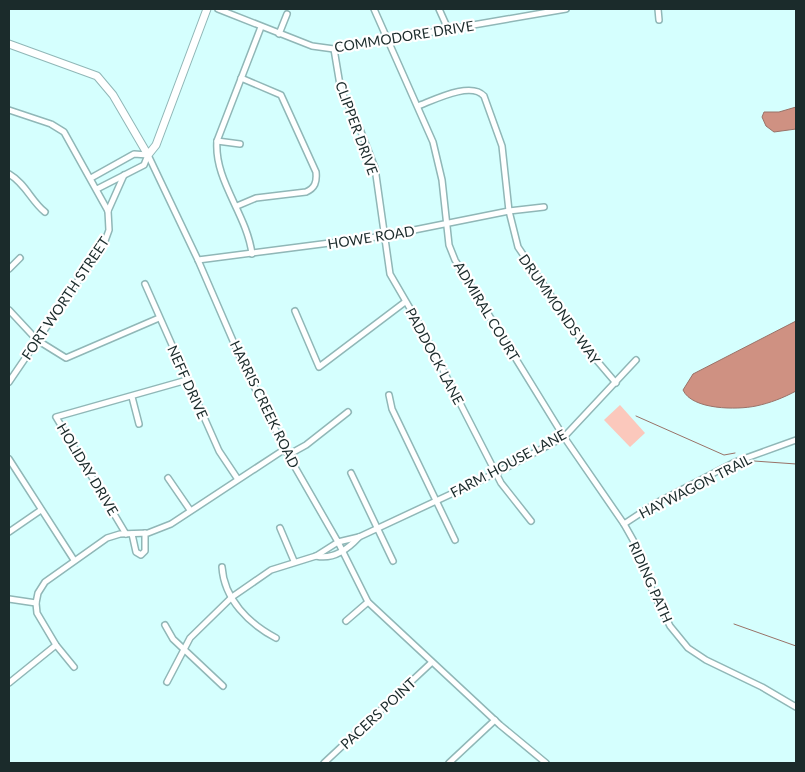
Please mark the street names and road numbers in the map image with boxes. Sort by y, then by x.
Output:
street label: COMMODORE DRIVE [333,17,475,55]
street label: CLIPPER DRIVE [332,79,382,177]
street label: HOWE ROAD [326,222,416,252]
street label: FORT WORTH STREET [18,233,113,363]
street label: DRUMMONDS WAY [516,251,604,367]
street label: ADMIRAL COURT [451,258,524,364]
street label: PADDOCK LANE [402,305,468,407]
street label: HARRIS CREEK ROAD [227,337,303,471]
street label: NEFF DRIVE [164,343,212,421]
street label: HOLIDAY DRIVE [54,420,122,518]
street label: FARM HOUSE LANE [447,425,569,501]
street label: HAYWAGON TRAIL [636,450,754,522]
street label: RIDING PATH [626,539,676,625]
street label: PACERS POINT [337,673,420,752]

